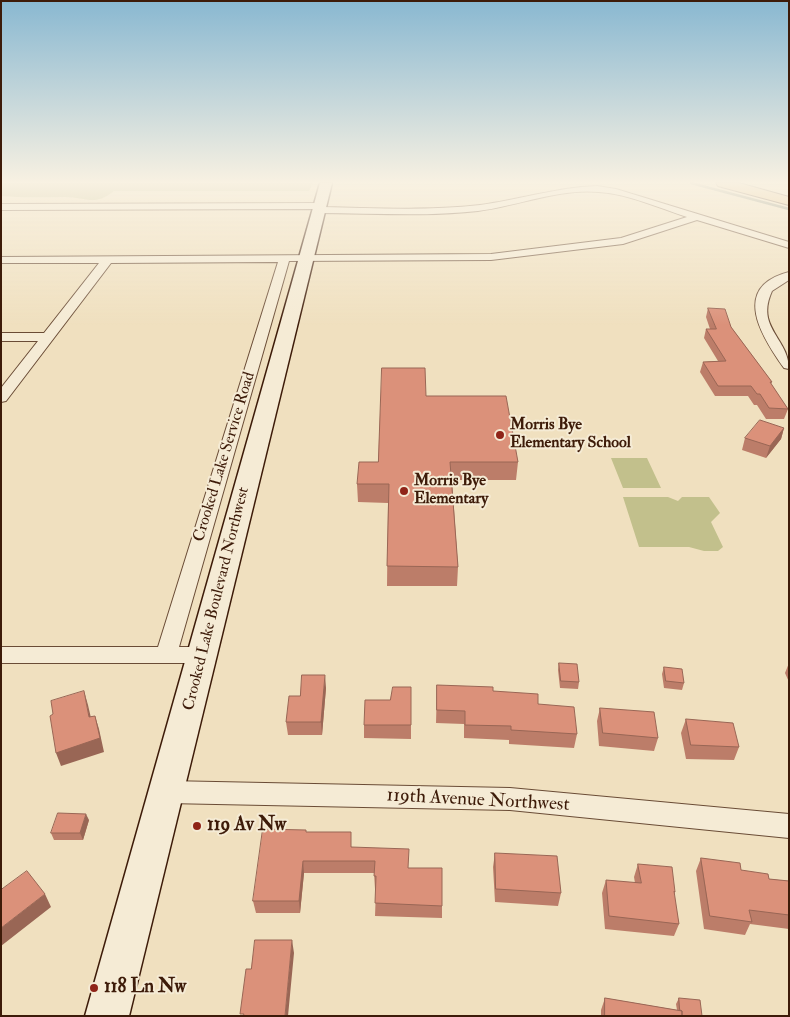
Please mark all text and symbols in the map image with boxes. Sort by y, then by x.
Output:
street label: Crooked Lake Service Road [190,370,260,544]
place label: Morris Bye Elementary School [510,416,631,454]
marker: Morris Bye Elementary School [494,429,506,441]
place label: Morris Bye Elementary [414,472,488,510]
street label: Crooked Lake Boulevard Northwest [180,485,254,713]
marker: Morris Bye Elementary [398,485,410,497]
street label: 119th Avenue Northwest [386,785,570,817]
place label: 119 Av Nw [207,815,286,837]
marker: 119 Av Nw [191,820,203,832]
place label: 118 Ln Nw [104,977,186,999]
marker: 118 Ln Nw [88,982,100,994]

